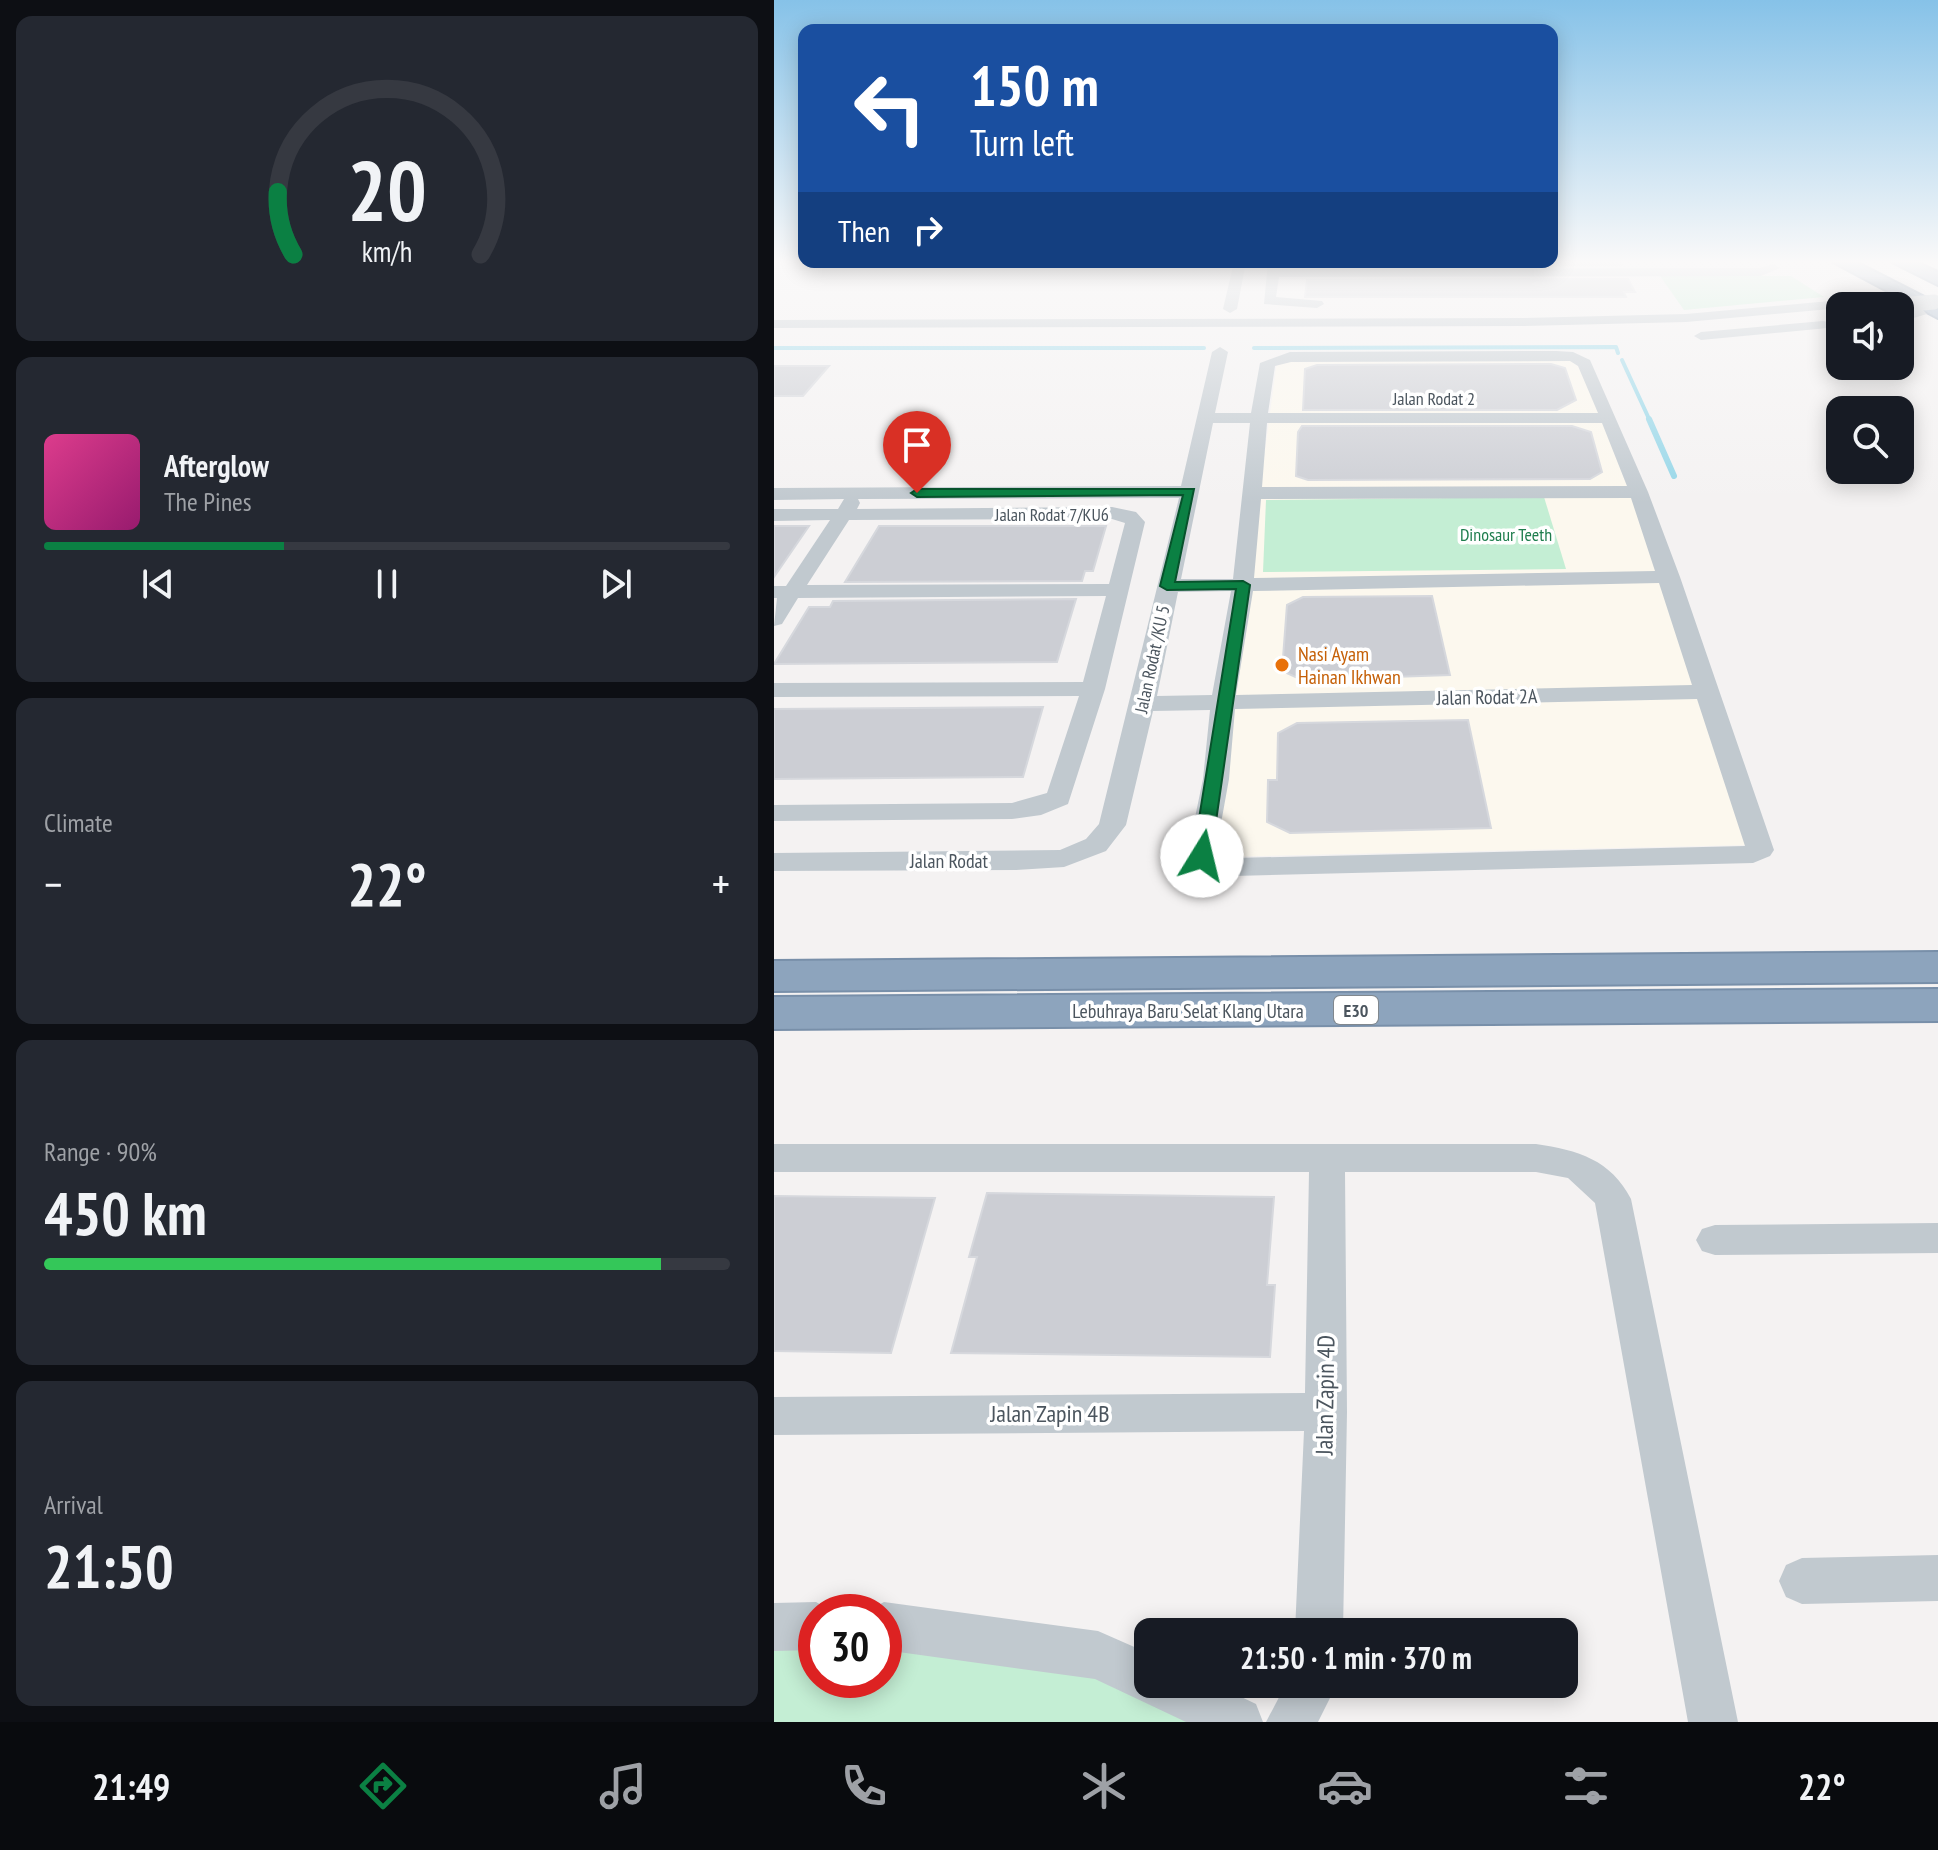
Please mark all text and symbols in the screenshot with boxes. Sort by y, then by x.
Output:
text: 150 m [970,49,1099,121]
icon: left [838,56,942,160]
text: Turn left [970,119,1074,166]
text: 20 [347,135,427,243]
icon: right [906,208,950,252]
text: Then [838,211,890,250]
text: km/h [362,233,412,270]
map controls [1826,292,1914,484]
button: sound [1826,292,1914,380]
street label: Jalan Rodat 2 [1392,387,1475,410]
button: search [1826,396,1914,484]
pin [883,411,951,493]
icon: arrive [895,423,939,467]
text: Afterglow [164,446,269,485]
text: The Pines [164,485,252,518]
street label: Jalan Rodat 7/KU6 [994,503,1109,526]
park label: Dinosaur Teeth [1460,523,1552,546]
icon: previous [136,562,180,606]
icon: pause [365,562,409,606]
icon: next [594,562,638,606]
street label: Jalan Rodat /KU 5 [1129,603,1175,716]
place label: Nasi Ayam Hainan Ikhwan [1298,641,1401,690]
marker: Nasi Ayam Hainan Ikhwan [1273,656,1291,674]
street label: Jalan Rodat 2A [1435,683,1538,711]
text: Climate [44,806,113,839]
position arrow [1160,814,1244,898]
text: 22° [347,845,427,923]
street label: Jalan Rodat [909,848,989,874]
text: − [44,855,62,912]
text: + [712,855,730,912]
road number: E30 [1334,996,1378,1024]
street label: Lebuhraya Baru Selat Klang Utara [1072,998,1304,1024]
text: Range · 90% [44,1135,157,1168]
text: 450 km [44,1174,207,1252]
street label: Jalan Zapin 4D [1308,1335,1342,1456]
street label: Jalan Zapin 4B [990,1398,1109,1429]
text: Arrival [44,1488,103,1521]
text: 21:50 [44,1527,174,1605]
speed limit sign: 30 [798,1594,902,1698]
text: 21:50 · 1 min · 370 m [1240,1638,1472,1677]
icon: directions [355,1758,411,1814]
icon: music [595,1758,651,1814]
icon: phone [836,1758,892,1814]
icon: climate [1076,1758,1132,1814]
icon: car [1317,1758,1373,1814]
icon: filters [1558,1758,1614,1814]
text: 21:49 [92,1763,170,1810]
text: 22° [1798,1763,1846,1810]

